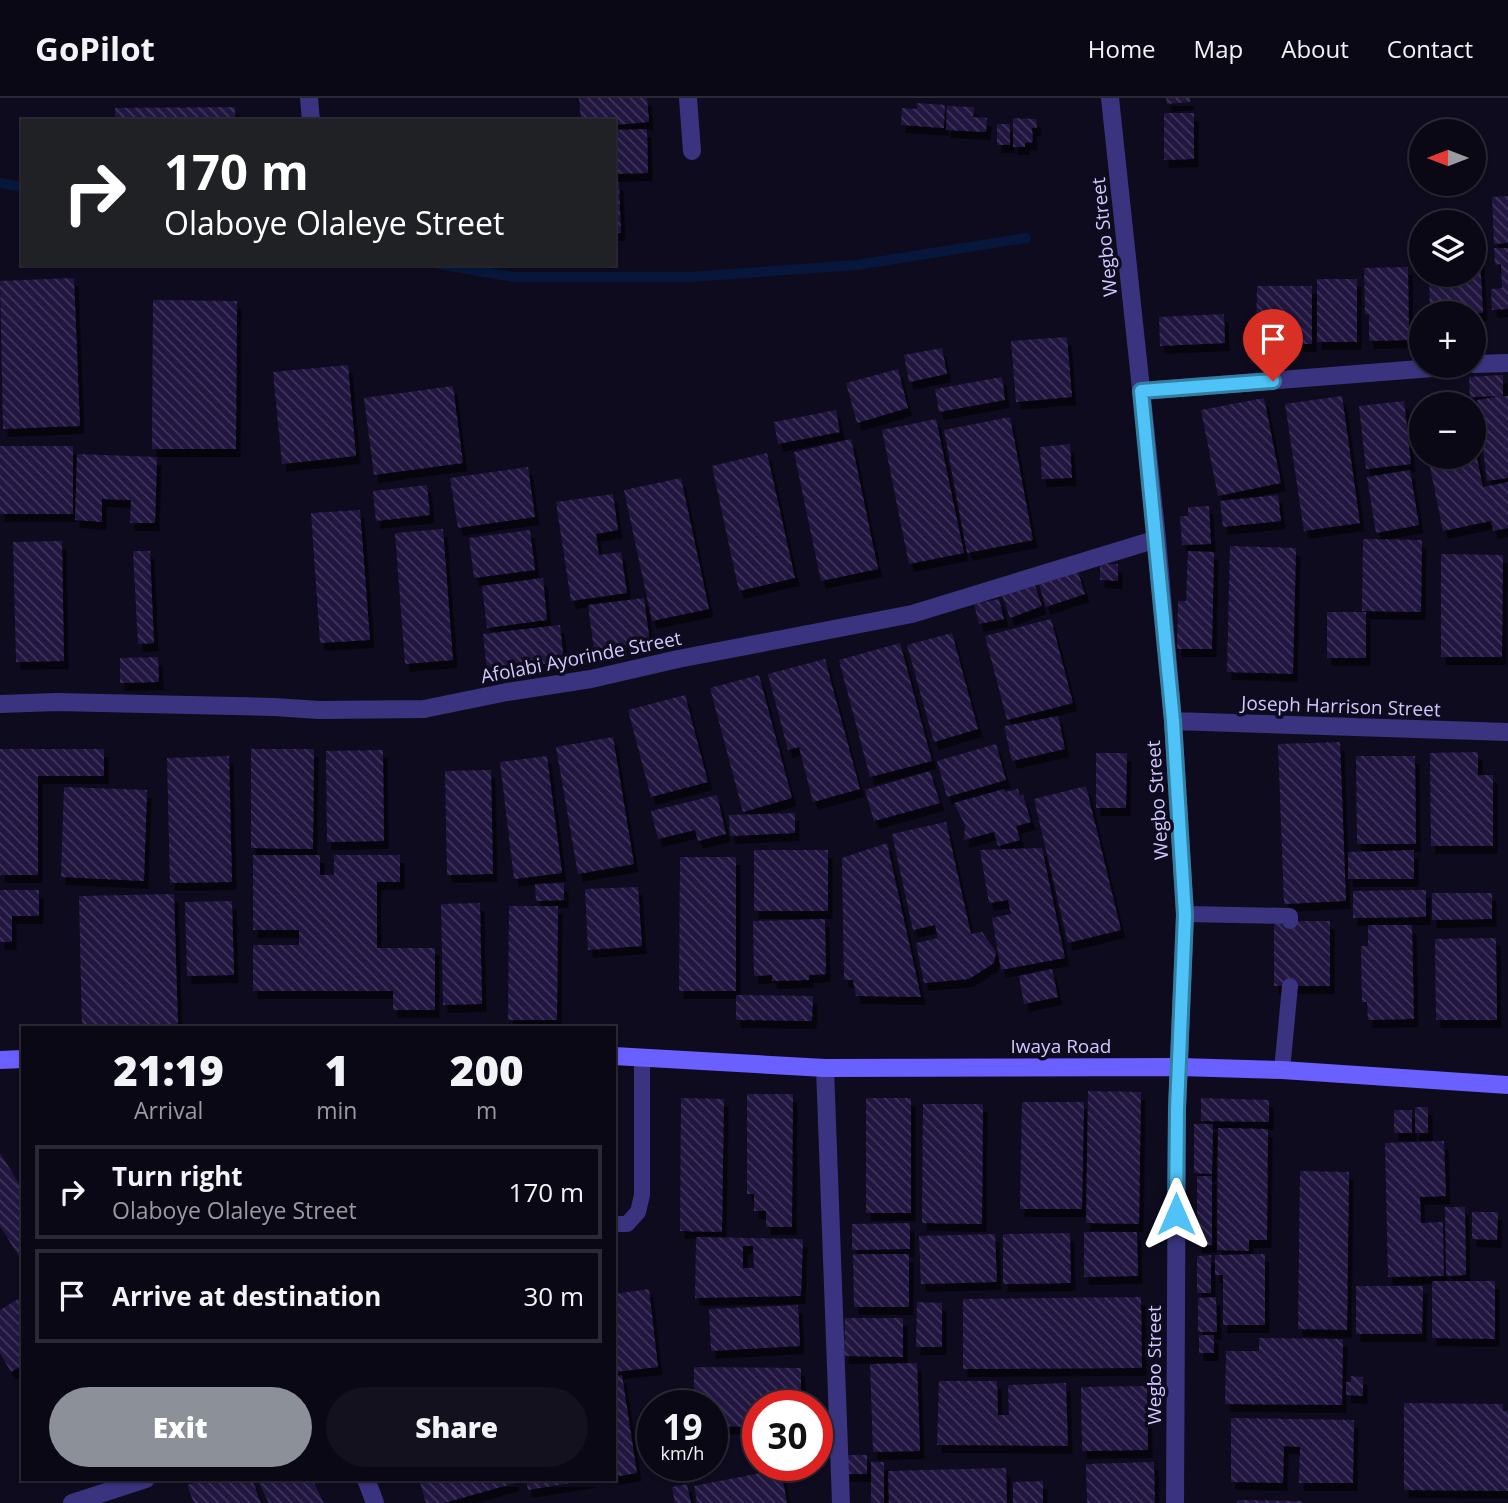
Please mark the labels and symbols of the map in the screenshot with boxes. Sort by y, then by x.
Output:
north arrow [1409,119,1486,196]
street label: Wegbo Street [1085,176,1123,298]
pin [1243,309,1303,381]
street label: Afolabi Ayorinde Street [478,625,684,689]
street label: Joseph Harrison Street [1239,689,1441,722]
street label: Wegbo Street [1140,739,1174,861]
street label: Iwaya Road [1011,1033,1111,1059]
position arrow [1139,1177,1213,1251]
street label: Wegbo Street [1141,1305,1167,1425]
speed limit sign: 30 [742,1390,833,1481]

